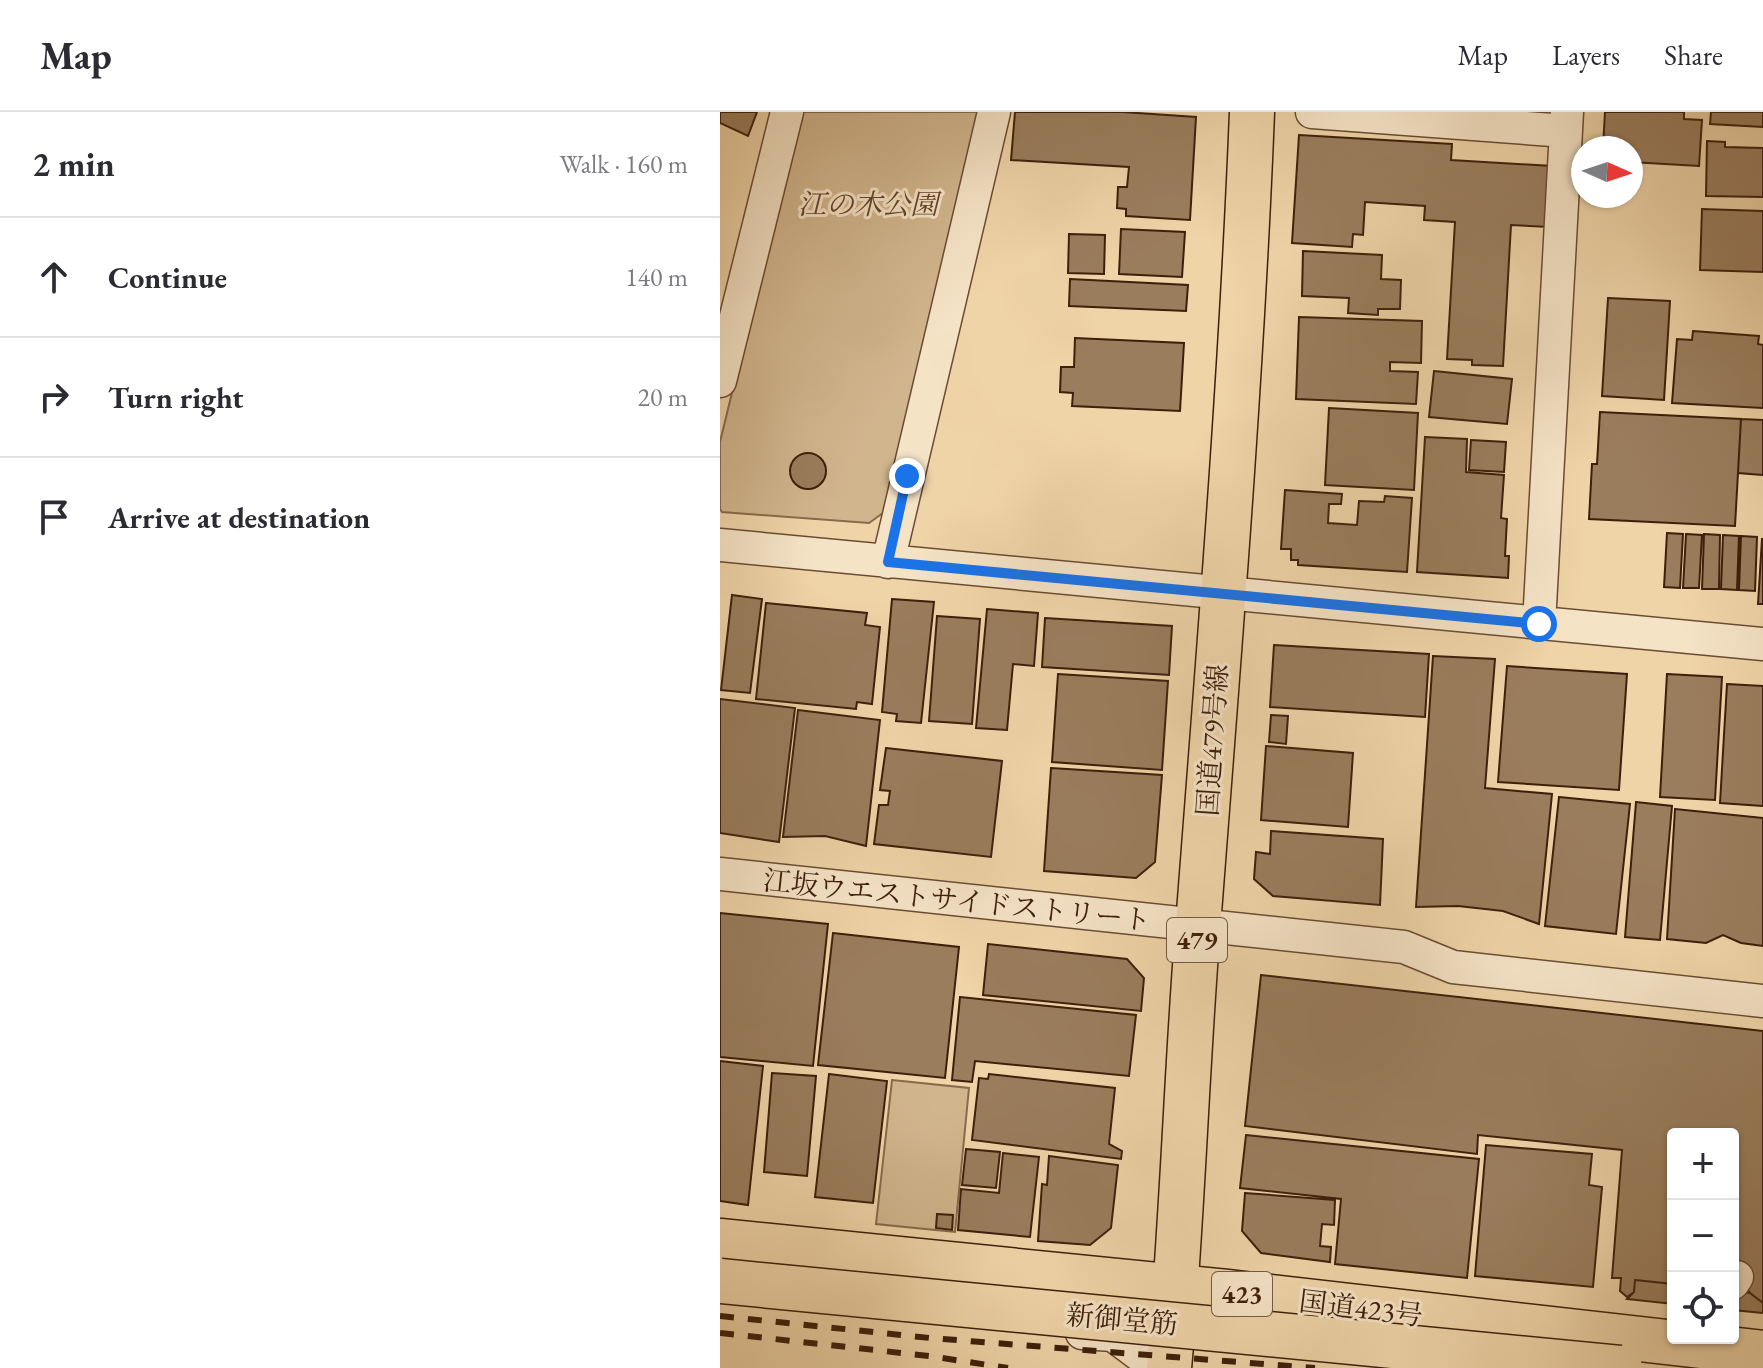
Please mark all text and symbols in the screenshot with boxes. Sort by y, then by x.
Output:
text: Map [40,31,112,80]
text: Map [1458,37,1508,73]
text: Layers [1552,37,1620,73]
text: Share [1664,37,1723,73]
north arrow [1571,136,1643,208]
text: 2 min [32,142,115,186]
text: Walk · 160 m [560,147,688,181]
park label: 江の木公園 [798,186,942,222]
icon: ahead [32,255,76,299]
text: Continue [108,258,227,297]
text: 140 m [625,260,688,294]
icon: right [32,375,76,419]
text: Turn right [108,378,244,417]
text: 20 m [638,380,688,414]
route end [889,458,925,494]
icon: arrive [32,495,76,539]
text: Arrive at destination [108,498,370,537]
route start [1521,606,1557,642]
street label: 国道479号線 [1189,663,1235,817]
street label: 江坂ウエストサイドストリート [761,862,1153,938]
road number: 479 [1167,918,1227,962]
map controls [1667,1128,1739,1344]
button: + [1667,1128,1739,1200]
button: − [1667,1200,1739,1272]
road number: 423 [1212,1272,1272,1316]
button: locate [1667,1272,1739,1344]
street label: 国道423号 [1297,1283,1425,1333]
street label: 新御堂筋 [1065,1296,1179,1342]

